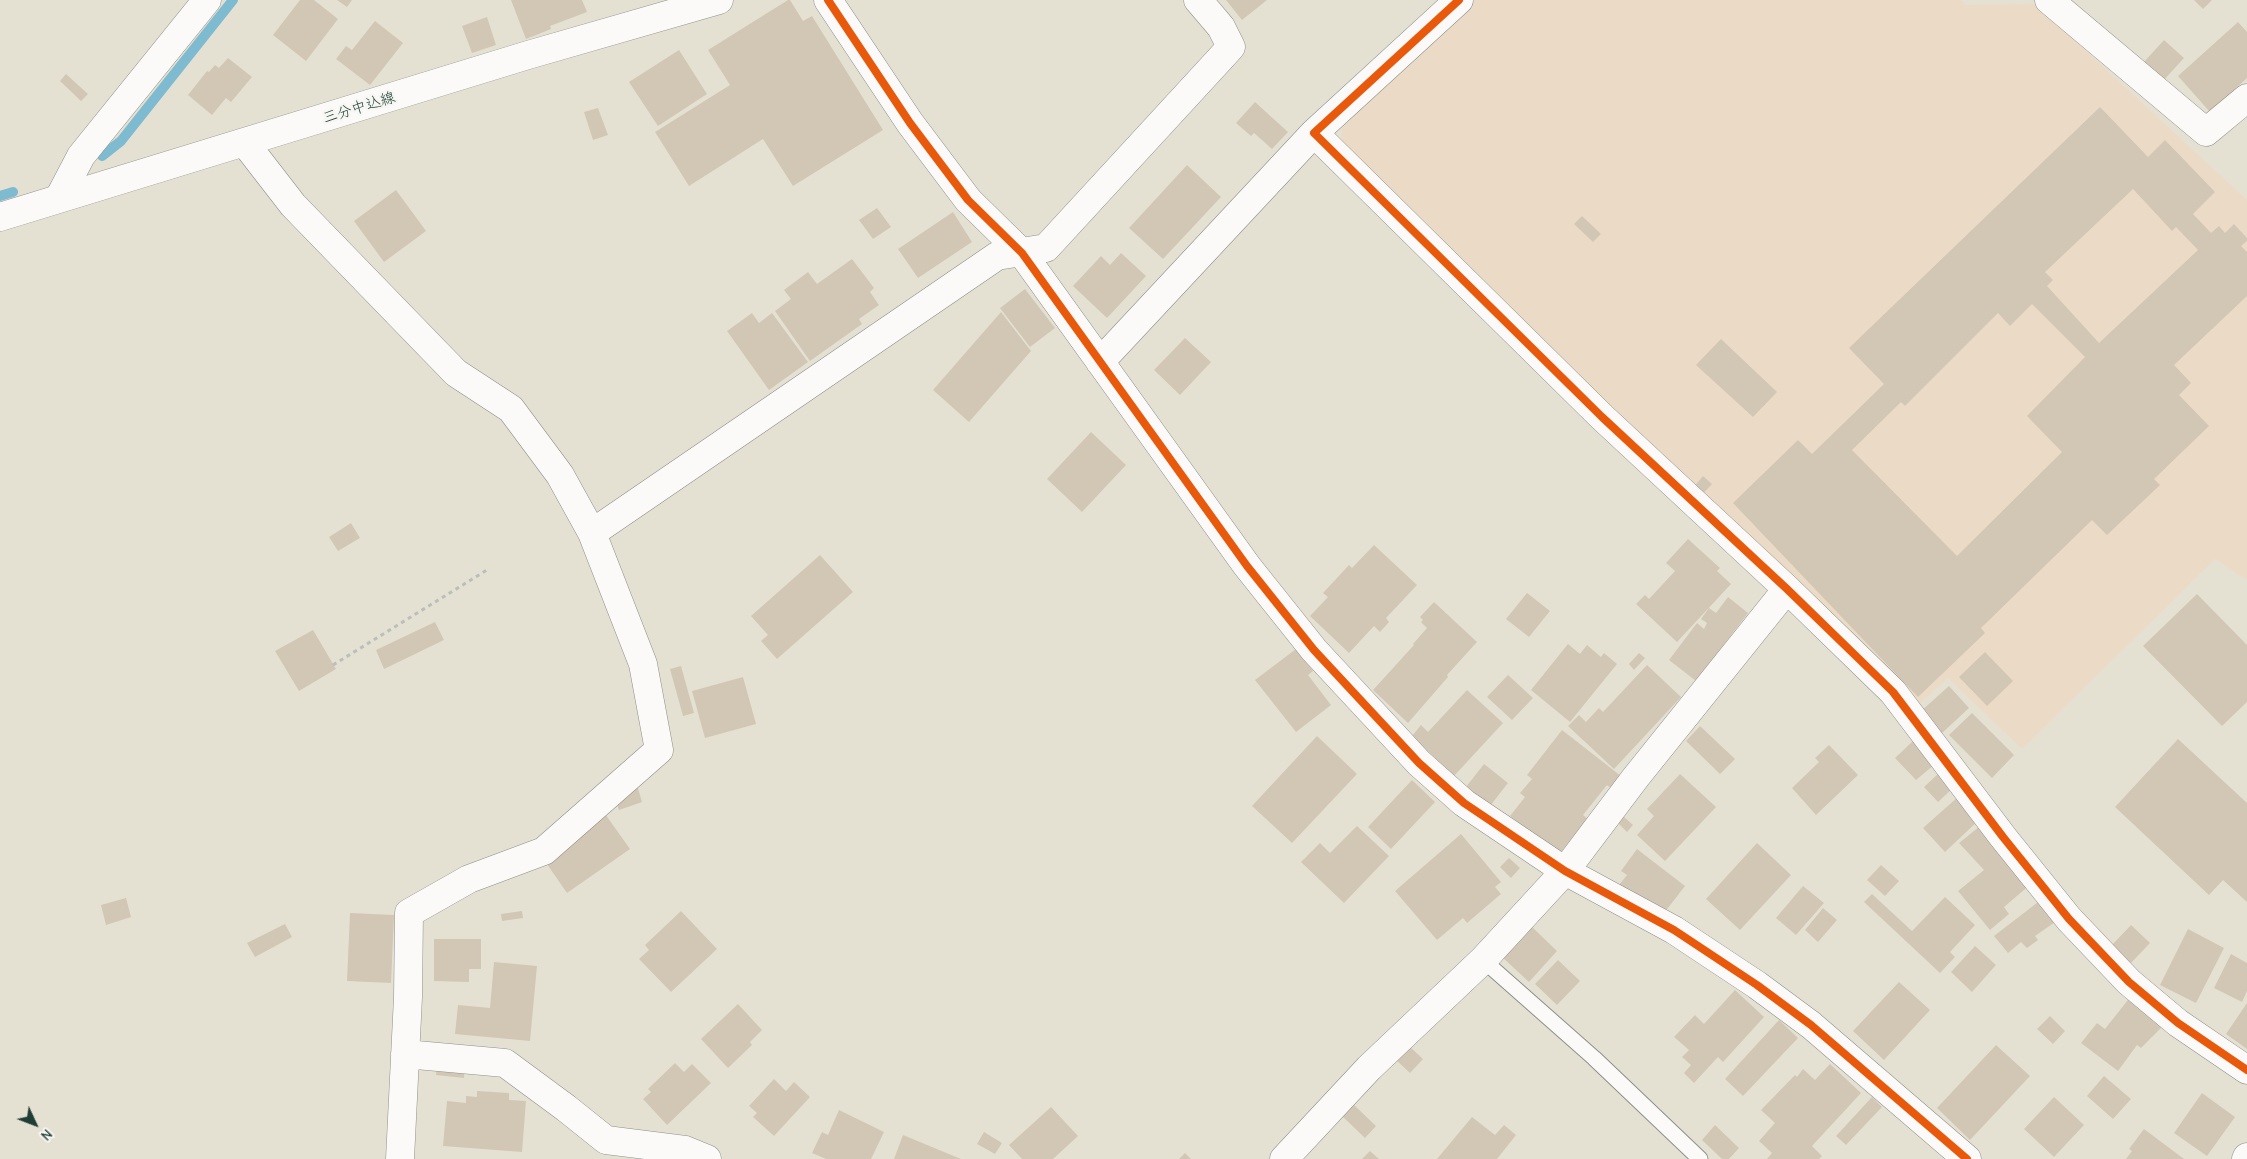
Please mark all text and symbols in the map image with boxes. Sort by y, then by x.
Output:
street label: 三分中込線 [321,88,397,128]
north arrow [10,1099,60,1149]
text: N [37,1125,56,1144]

